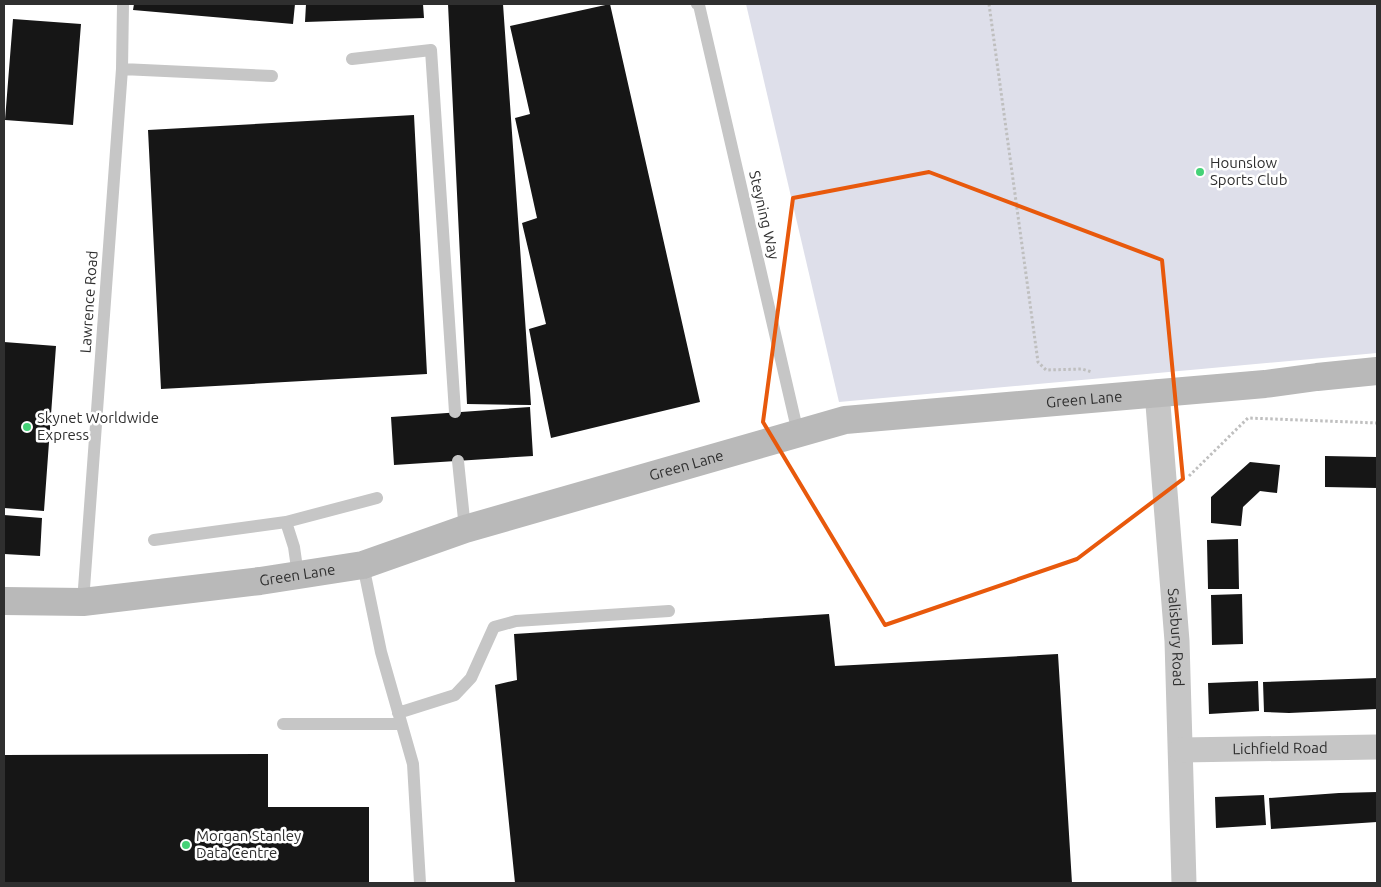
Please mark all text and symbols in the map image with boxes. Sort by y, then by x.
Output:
place label: Hounslow Sports Club [1210,154,1287,188]
marker: Hounslow Sports Club [1194,166,1206,178]
street label: Steyning Way [746,169,783,261]
street label: Lawrence Road [76,250,101,354]
street label: Green Lane [1045,387,1123,411]
place label: Skynet Worldwide Express [37,409,159,443]
marker: Skynet Worldwide Express [21,421,33,433]
street label: Green Lane [647,446,725,484]
street label: Green Lane [258,560,336,589]
street label: Salisbury Road [1165,587,1187,687]
street label: Lichfield Road [1232,739,1328,757]
place label: Morgan Stanley Data Centre [196,827,301,861]
marker: Morgan Stanley Data Centre [180,839,192,851]

